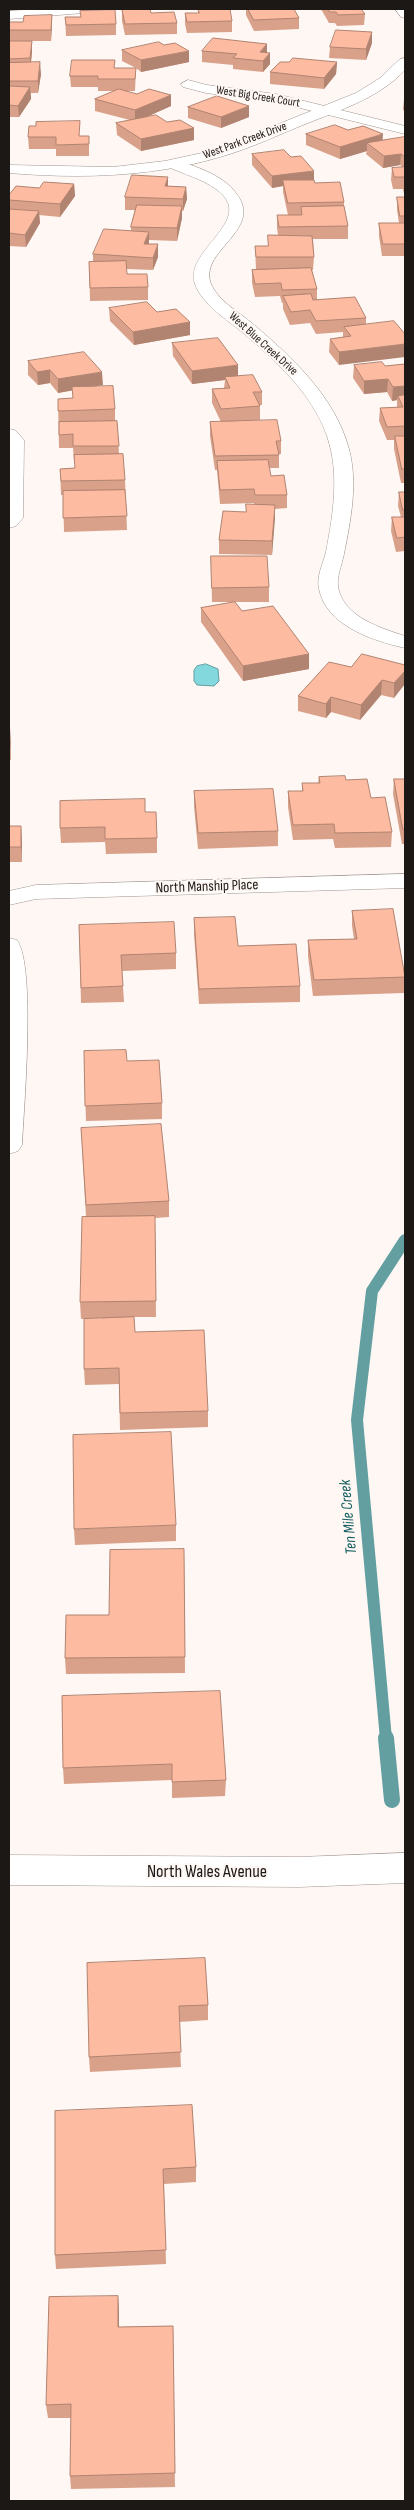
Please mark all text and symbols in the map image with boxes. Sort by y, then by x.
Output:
street label: West Big Creek Court [215,83,301,111]
street label: West Park Creek Drive [201,119,289,163]
street label: West Blue Creek Drive [226,309,300,379]
street label: North Manship Place [155,876,259,898]
water label: Ten Mile Creek [336,1479,362,1555]
street label: North Wales Avenue [147,1861,267,1883]

